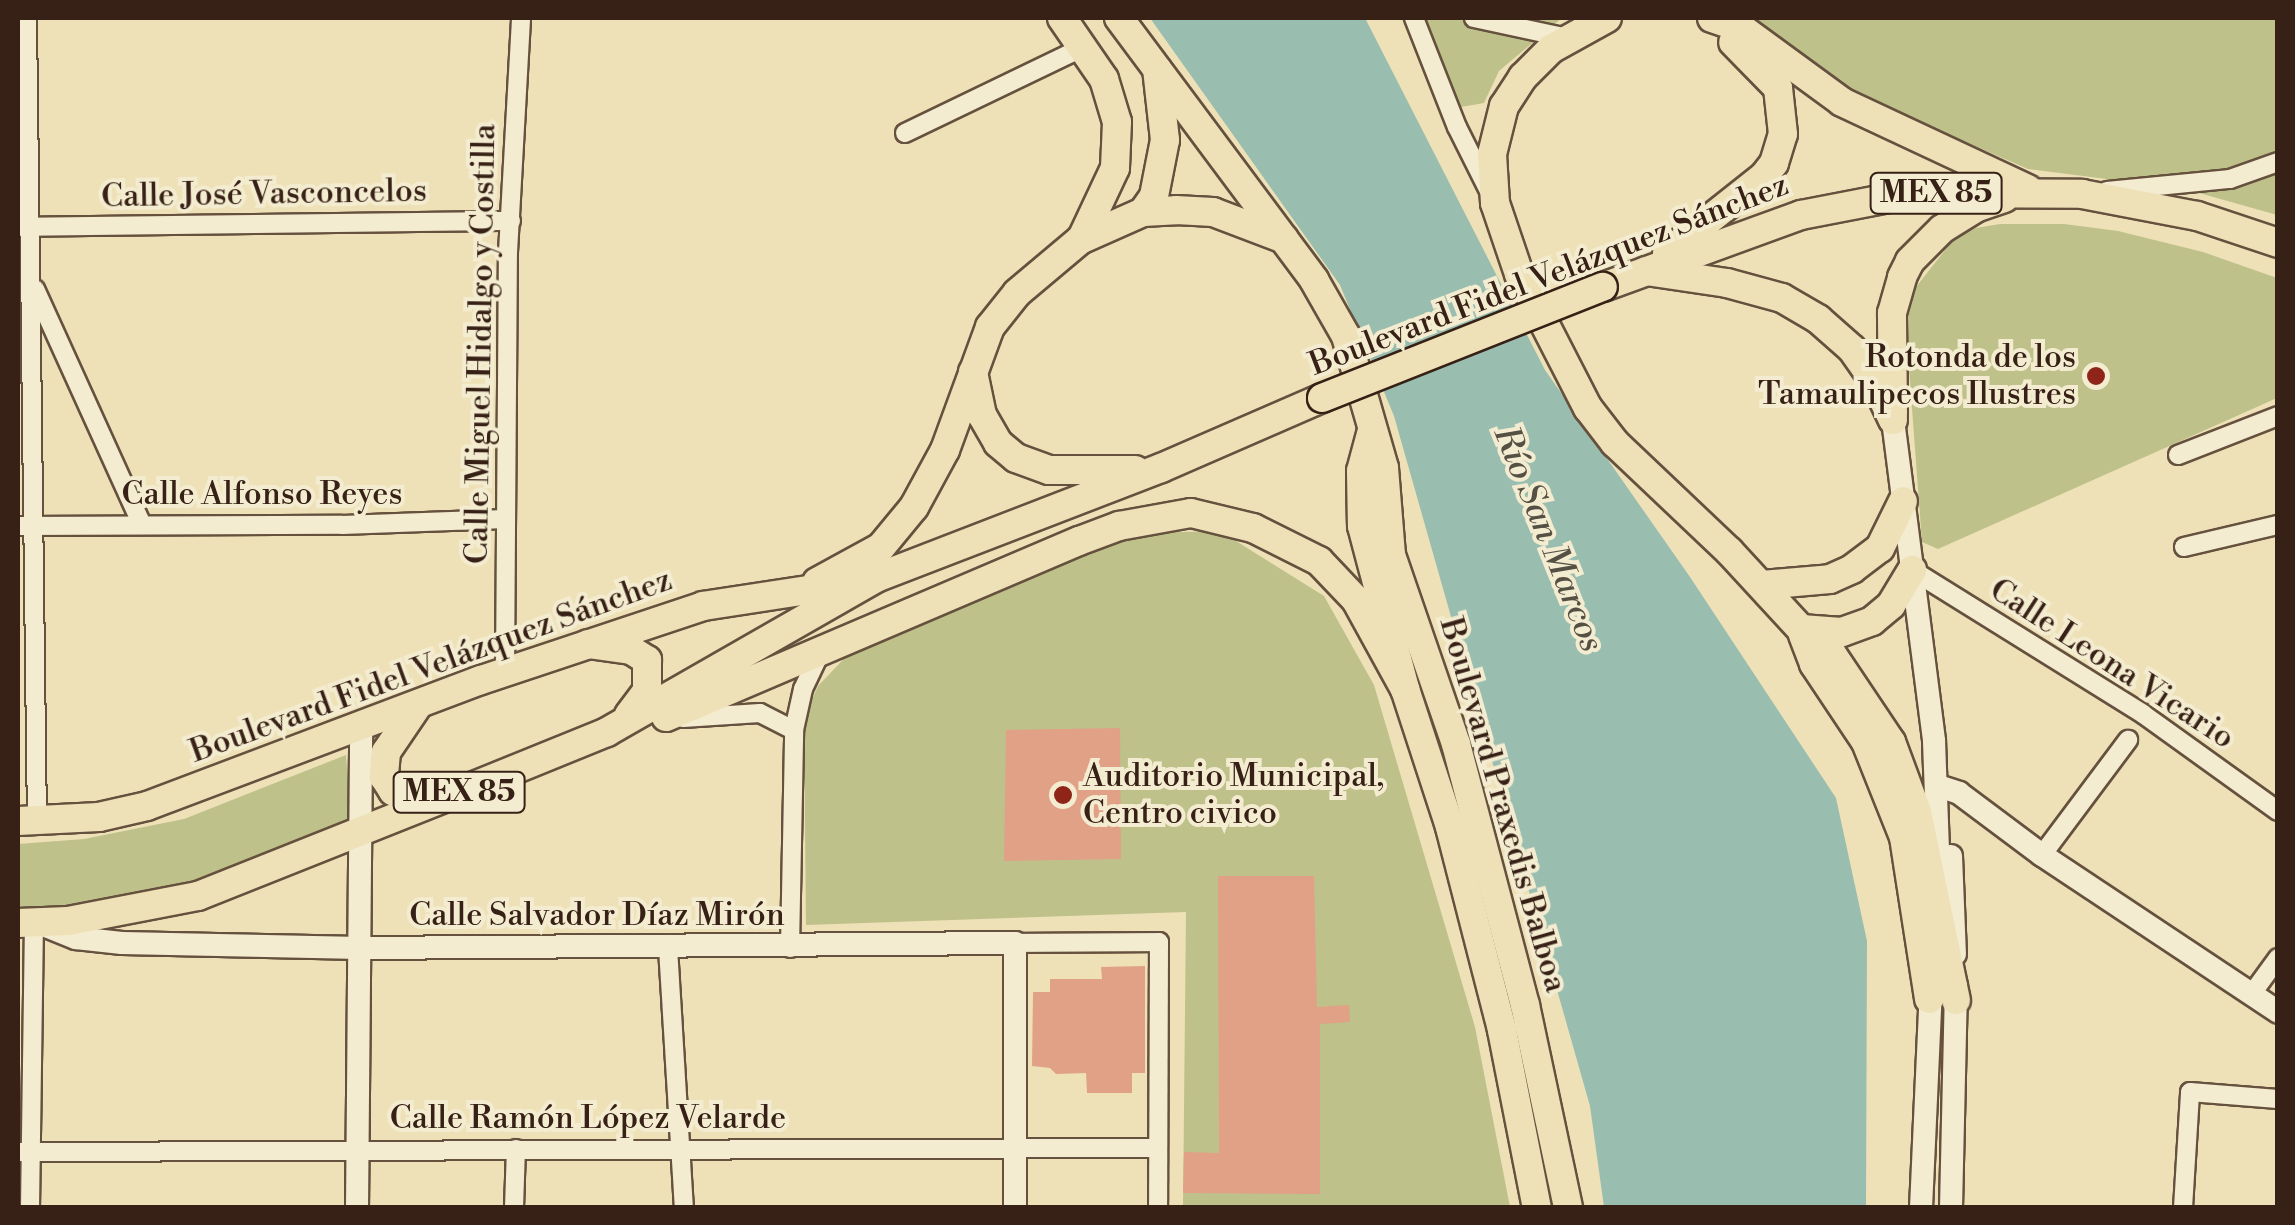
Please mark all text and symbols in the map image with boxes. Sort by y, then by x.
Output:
street label: Calle Miguel Hidalgo y Costilla [458,124,504,564]
street label: Boulevard Fidel Velázquez Sánchez [1304,166,1794,384]
road number: MEX 85 [1868,168,2004,218]
street label: Calle José Vasconcelos [101,172,427,216]
place label: Rotonda de los Tamaulipecos Ilustres [1758,339,2076,414]
marker: Rotonda de los Tamaulipecos Ilustres [2085,365,2107,387]
water label: Río San Marcos [1484,420,1612,658]
street label: Calle Alfonso Reyes [122,475,402,513]
street label: Boulevard Fidel Velázquez Sánchez [185,561,677,771]
street label: Calle Leona Vicario [1982,571,2242,757]
street label: Boulevard Praxedis Balboa [1431,613,1575,997]
place label: Auditorio Municipal, Centro civico [1083,758,1384,833]
road number: MEX 85 [392,767,526,817]
marker: Auditorio Municipal, Centro civico [1052,784,1074,806]
street label: Calle Salvador Díaz Mirón [409,896,785,934]
street label: Calle Ramón López Velarde [390,1099,786,1137]

